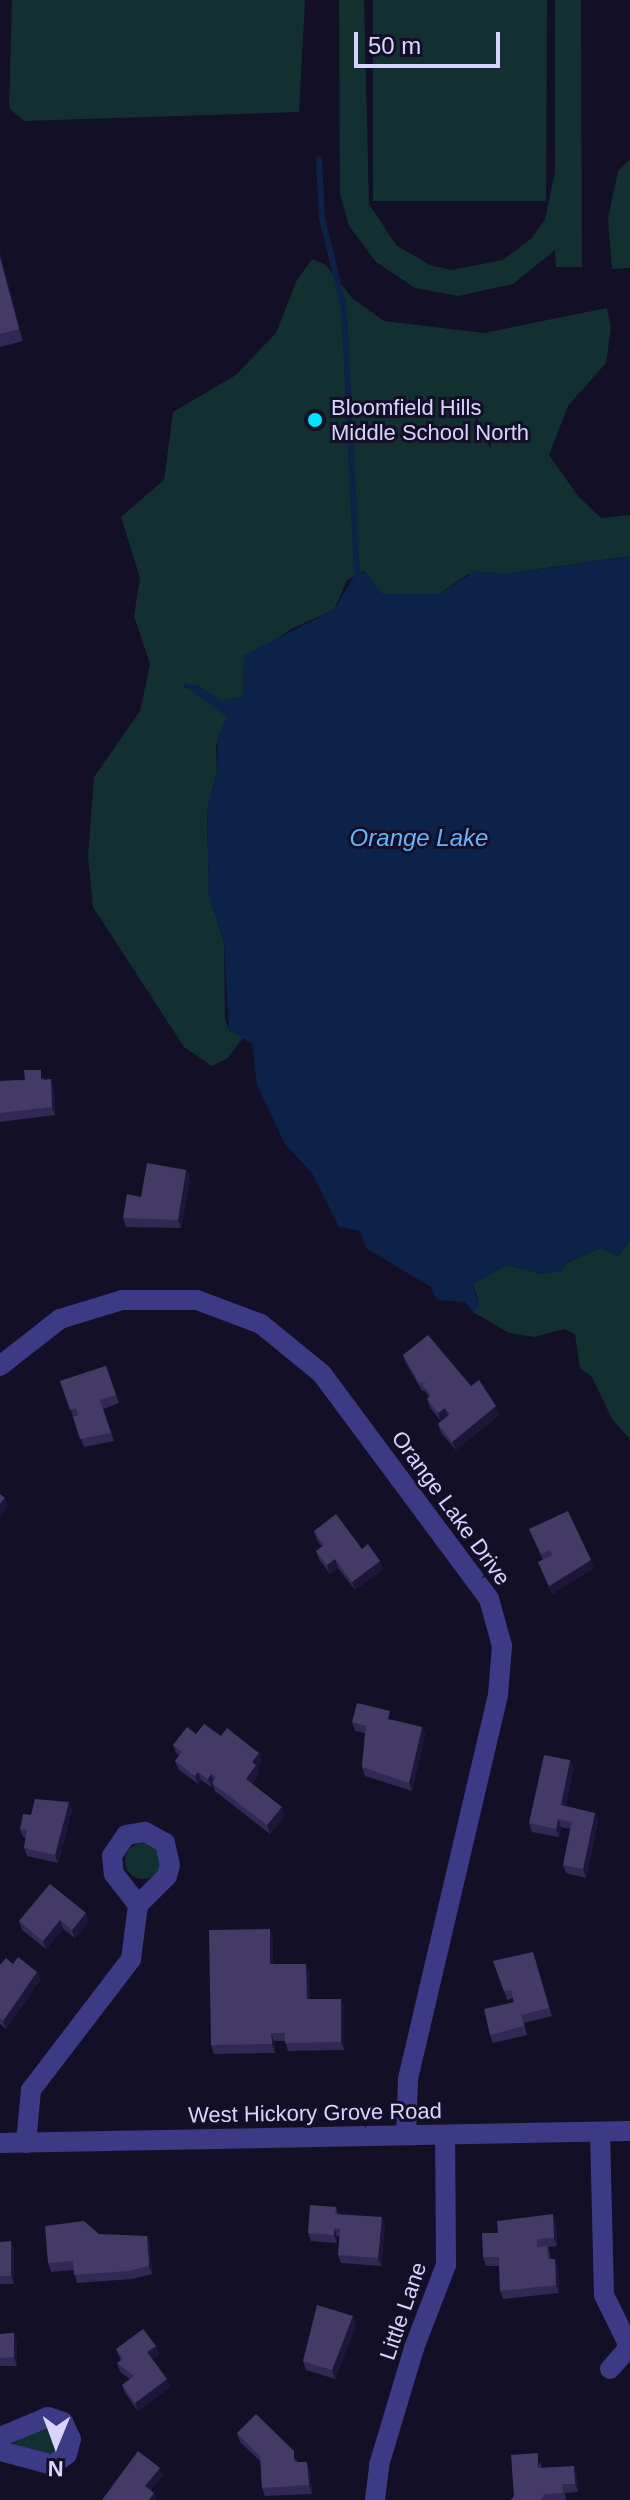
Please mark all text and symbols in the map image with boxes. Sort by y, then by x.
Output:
scale bar [358,16,504,66]
text: 50 m [368,32,421,59]
place label: Bloomfield Hills Middle School North [331,394,529,446]
marker: Bloomfield Hills Middle School North [306,411,324,429]
water label: Orange Lake [350,824,488,852]
street label: Orange Lake Drive [386,1426,516,1590]
street label: West Hickory Grove Road [188,2098,442,2128]
street label: Little Lane [374,2259,432,2363]
north arrow [16,2404,96,2484]
text: N [47,2456,64,2481]

